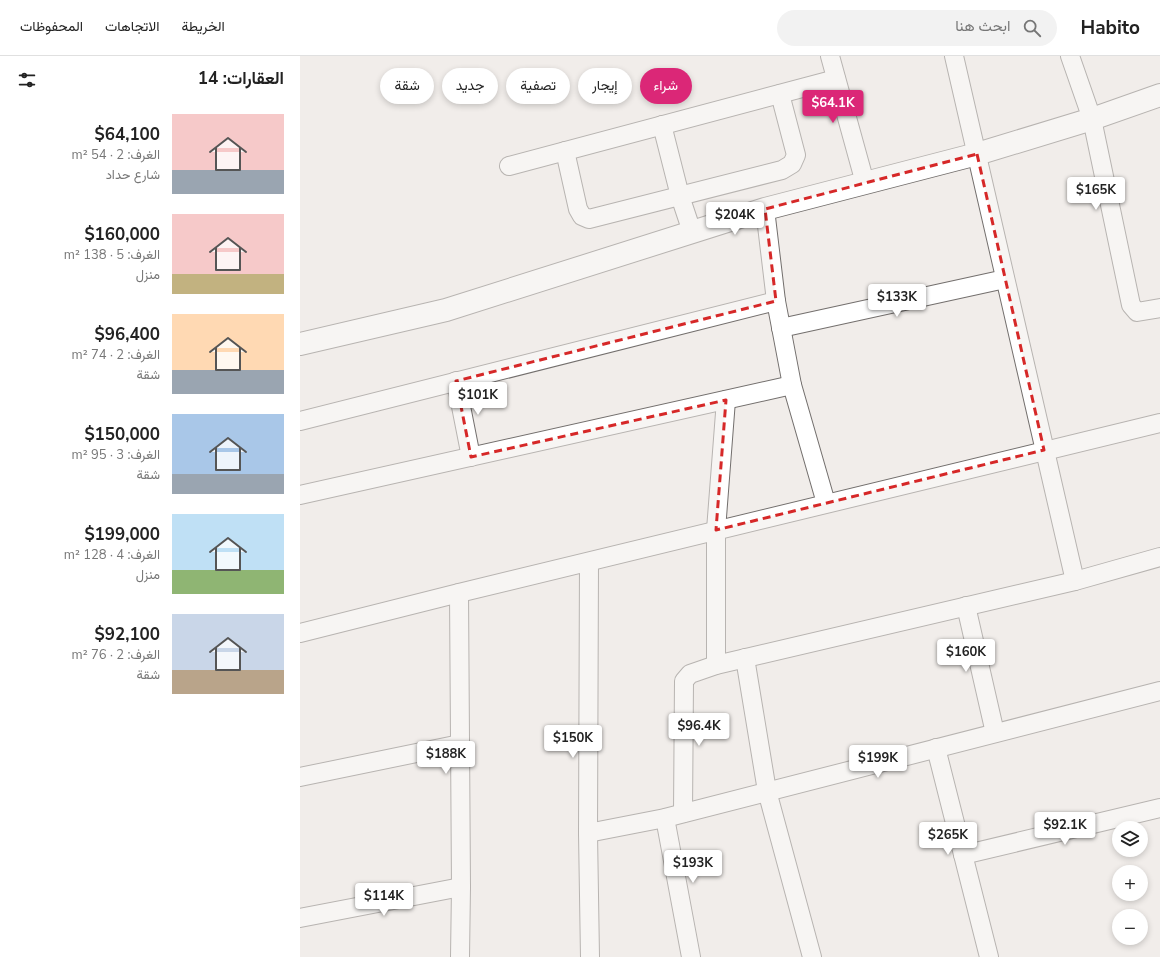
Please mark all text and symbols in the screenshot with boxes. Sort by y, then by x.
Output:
search box [777,10,1057,46]
text: Habito [1081,15,1140,41]
text: ابحث هنا [955,16,1011,36]
text: المحفوظات [20,17,83,36]
text: الاتجاهات [105,17,159,36]
text: الخريطة [181,17,225,36]
icon: search [1021,17,1043,39]
text: العقارات: 14 [198,67,284,90]
chip: شقة [380,68,434,104]
chip: جديد [442,68,498,104]
chip: تصفية [506,68,570,104]
chip: إيجار [578,68,632,104]
chip: شراء [640,68,692,104]
icon: filters [16,69,38,91]
pin: $64.1K [800,90,866,124]
text: $64.1K [811,94,855,112]
text: $64,100 [95,123,160,146]
icon: home [204,130,252,178]
text: الغرف: 2 · 54 m² [72,146,160,164]
text: شارع حداد [106,166,160,184]
pin: $165K [1068,177,1124,211]
text: $165K [1076,181,1116,199]
pin: $204K [707,202,763,236]
text: $204K [715,206,755,224]
text: $160,000 [84,223,160,246]
icon: home [204,230,252,278]
text: الغرف: 5 · 138 m² [64,246,160,264]
text: منزل [136,266,160,284]
pin: $133K [869,284,925,318]
text: $133K [877,288,917,306]
text: $96,400 [95,323,160,346]
icon: home [204,330,252,378]
text: الغرف: 2 · 74 m² [72,346,160,364]
text: شقة [137,366,160,384]
pin: $101K [450,382,506,416]
text: $101K [458,386,498,404]
text: $150,000 [84,423,160,446]
icon: home [204,430,252,478]
text: الغرف: 3 · 95 m² [72,446,160,464]
text: شقة [137,466,160,484]
text: $199,000 [84,523,160,546]
icon: home [204,530,252,578]
text: الغرف: 4 · 128 m² [64,546,160,564]
text: منزل [136,566,160,584]
text: $92,100 [95,623,160,646]
icon: home [204,630,252,678]
pin: $160K [938,639,994,673]
text: $160K [946,643,986,661]
text: الغرف: 2 · 76 m² [72,646,160,664]
text: شقة [137,666,160,684]
pin: $96.4K [666,713,732,747]
text: $96.4K [677,717,721,735]
pin: $150K [545,725,601,759]
text: $150K [553,729,593,747]
pin: $188K [418,741,474,775]
text: $188K [426,745,466,763]
pin: $199K [850,745,906,779]
text: $199K [858,749,898,767]
pin: $92.1K [1032,812,1098,846]
text: $92.1K [1043,816,1087,834]
map controls [1112,821,1148,945]
button: layers [1112,821,1148,857]
pin: $265K [920,822,976,856]
text: $265K [928,826,968,844]
pin: $193K [665,850,721,884]
text: $193K [673,854,713,872]
button: + [1112,865,1148,901]
pin: $114K [356,883,412,917]
text: $114K [364,887,404,905]
button: − [1112,909,1148,945]

